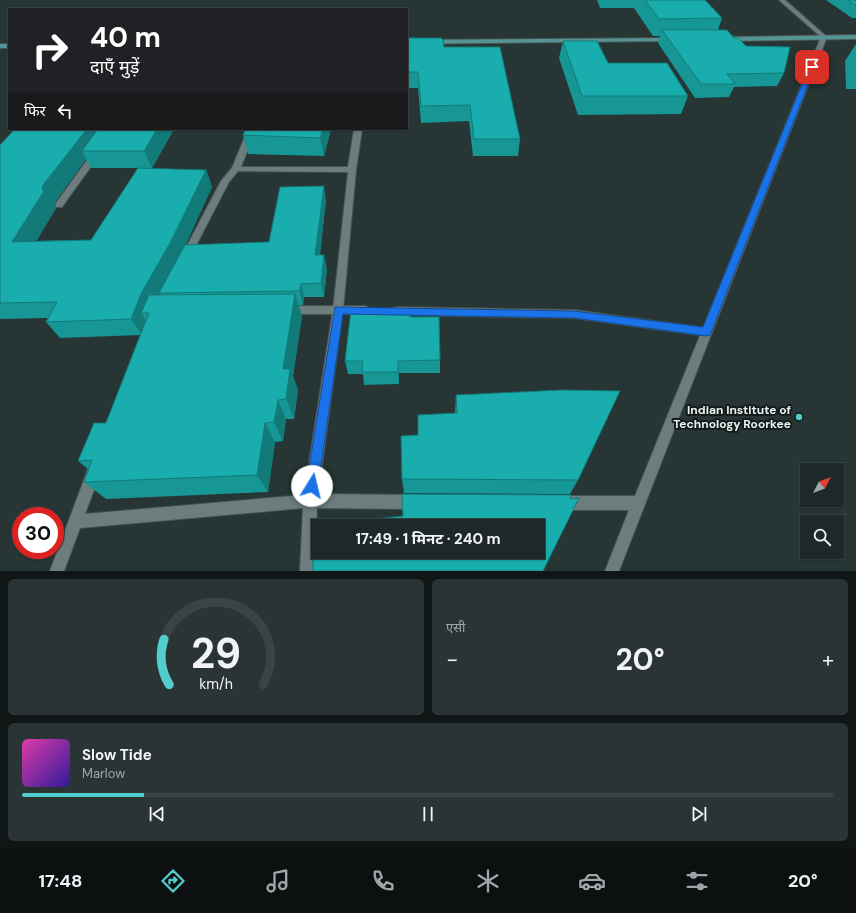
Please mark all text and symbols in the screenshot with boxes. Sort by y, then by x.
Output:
text: 40 m [90,19,161,56]
icon: right [24,24,76,76]
pin [795,50,829,84]
text: दाएँ मुड़ें [90,55,139,79]
icon: arrive [801,56,823,78]
icon: left [54,100,76,122]
text: फिर [24,101,46,121]
place label: Indian Institute of Technology Roorkee [673,402,791,432]
marker: Indian Institute of Technology Roorkee [794,412,804,422]
north arrow [800,463,844,507]
map controls [800,463,844,559]
position arrow [291,465,333,507]
speed limit sign: 30 [12,507,64,559]
button: search [800,515,844,559]
text: 17:49 · 1 मिनट · 240 m [355,529,501,549]
text: एसी [446,619,465,636]
text: 29 [191,627,241,681]
text: 20° [615,640,665,679]
text: − [446,645,458,674]
text: + [822,645,834,674]
text: km/h [199,675,233,693]
text: Slow Tide [82,745,152,765]
text: Marlow [82,765,125,782]
icon: previous [146,803,168,825]
icon: pause [417,803,439,825]
icon: next [688,803,710,825]
icon: directions [159,867,187,895]
icon: music [264,867,292,895]
icon: phone [369,867,397,895]
icon: climate [474,867,502,895]
icon: car [578,867,606,895]
icon: filters [683,867,711,895]
text: 17:48 [38,869,82,893]
text: 20° [788,869,818,893]

